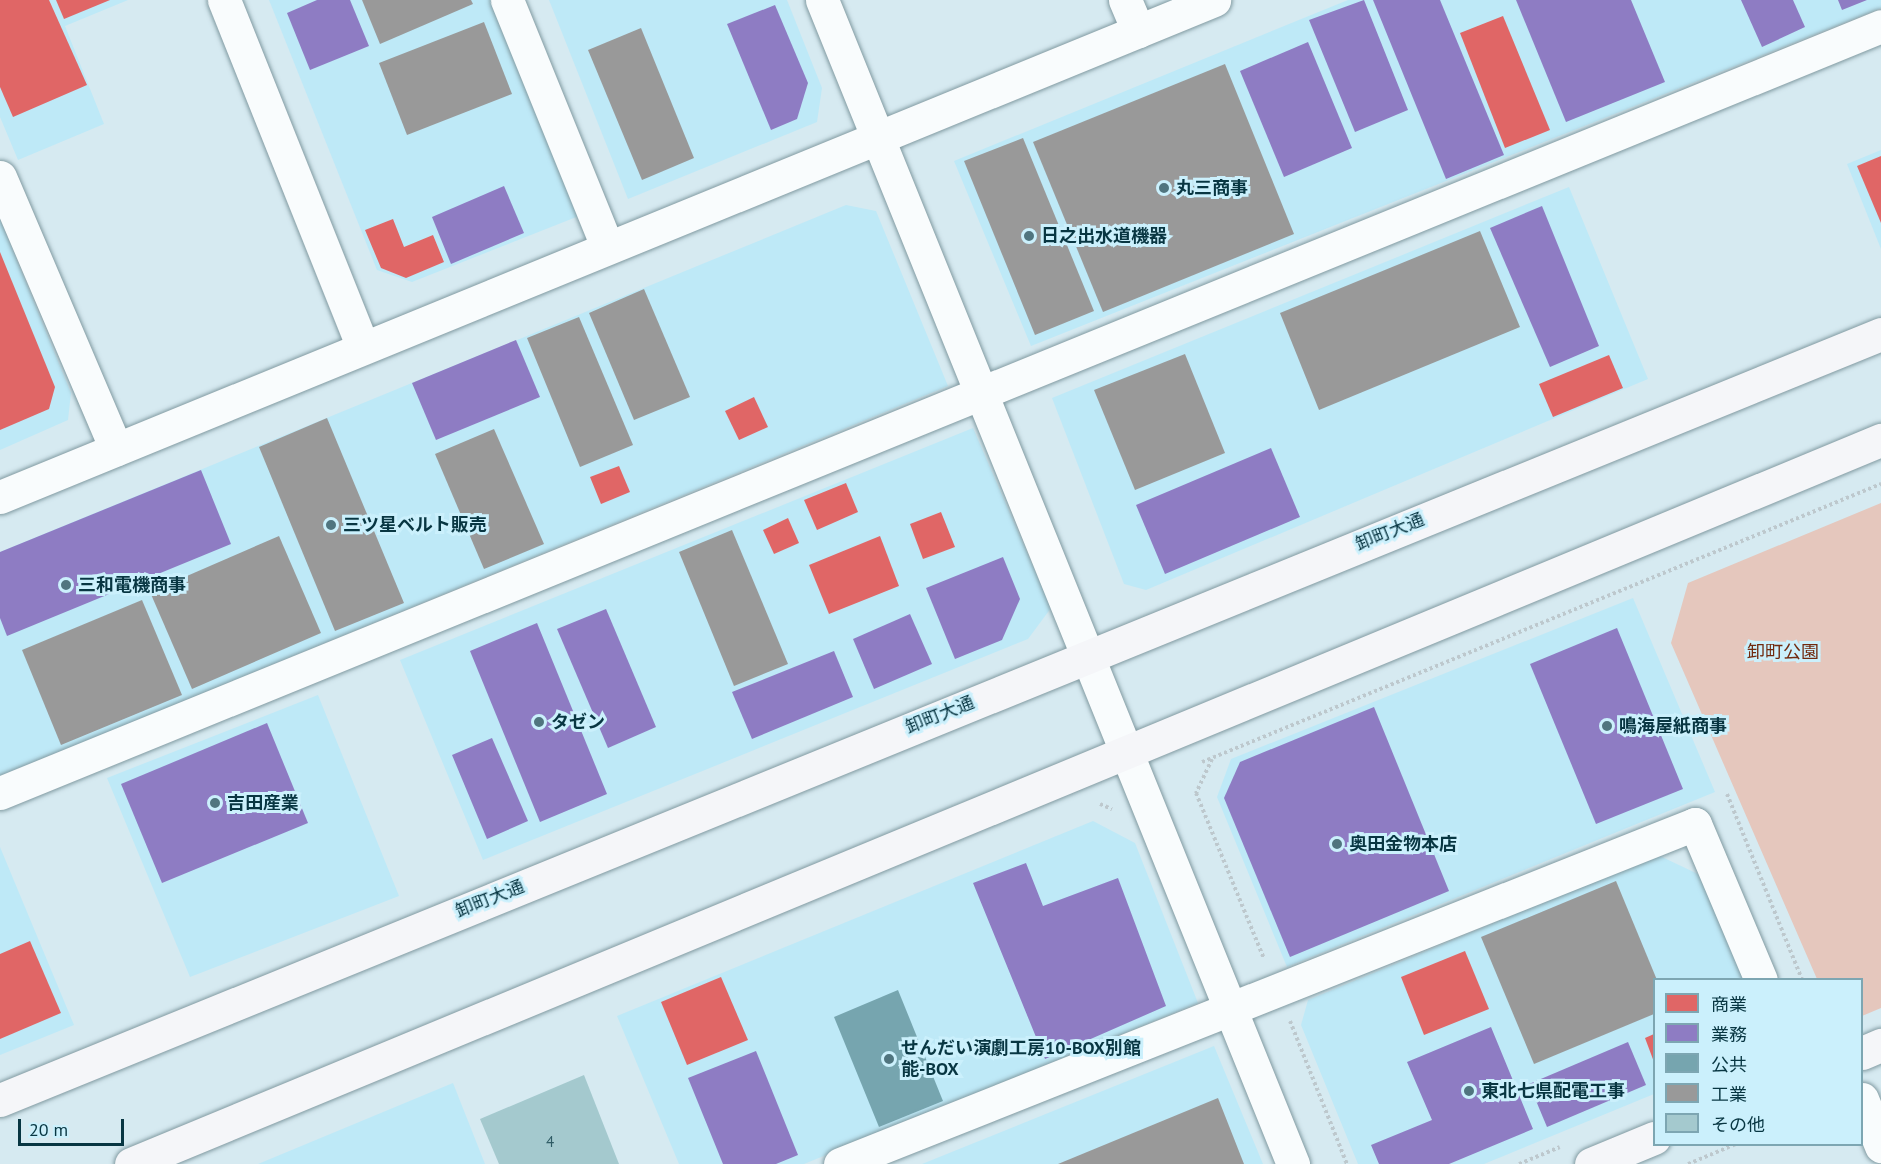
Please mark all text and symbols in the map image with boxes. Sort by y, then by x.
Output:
place label: 丸三商事 [1176,177,1248,199]
marker: 丸三商事 [1157,181,1171,195]
place label: 日之出水道機器 [1041,225,1167,247]
marker: 日之出水道機器 [1022,229,1036,243]
street label: 卸町大通 [1353,509,1427,555]
place label: 三ツ星ベルト販売 [343,514,487,536]
marker: 三ツ星ベルト販売 [324,518,338,532]
place label: 三和電機商事 [78,574,186,596]
marker: 三和電機商事 [59,578,73,592]
park label: 卸町公園 [1747,641,1819,663]
street label: 卸町大通 [903,692,977,738]
place label: タゼン [551,711,605,733]
marker: タゼン [532,715,546,729]
place label: 鳴海屋紙商事 [1619,715,1727,737]
marker: 鳴海屋紙商事 [1600,719,1614,733]
place label: 吉田産業 [227,792,299,814]
marker: 吉田産業 [208,796,222,810]
place label: 奥田金物本店 [1349,833,1457,855]
marker: 奥田金物本店 [1330,837,1344,851]
street label: 卸町大通 [453,876,527,922]
legend [1653,978,1863,1146]
text: 商業 [1711,993,1747,1016]
text: 業務 [1711,1023,1747,1046]
place label: せんだい演劇工房10-BOX別館 能-BOX [901,1038,1141,1080]
marker: せんだい演劇工房10-BOX別館 能-BOX [882,1052,896,1066]
text: 公共 [1711,1053,1747,1076]
place label: 東北七県配電工事 [1481,1080,1625,1102]
text: 工業 [1711,1083,1747,1106]
marker: 東北七県配電工事 [1462,1084,1476,1098]
scale bar [21,1107,128,1145]
text: その他 [1711,1113,1765,1136]
text: 20 m [29,1118,68,1141]
house number: 4 [546,1133,554,1151]

